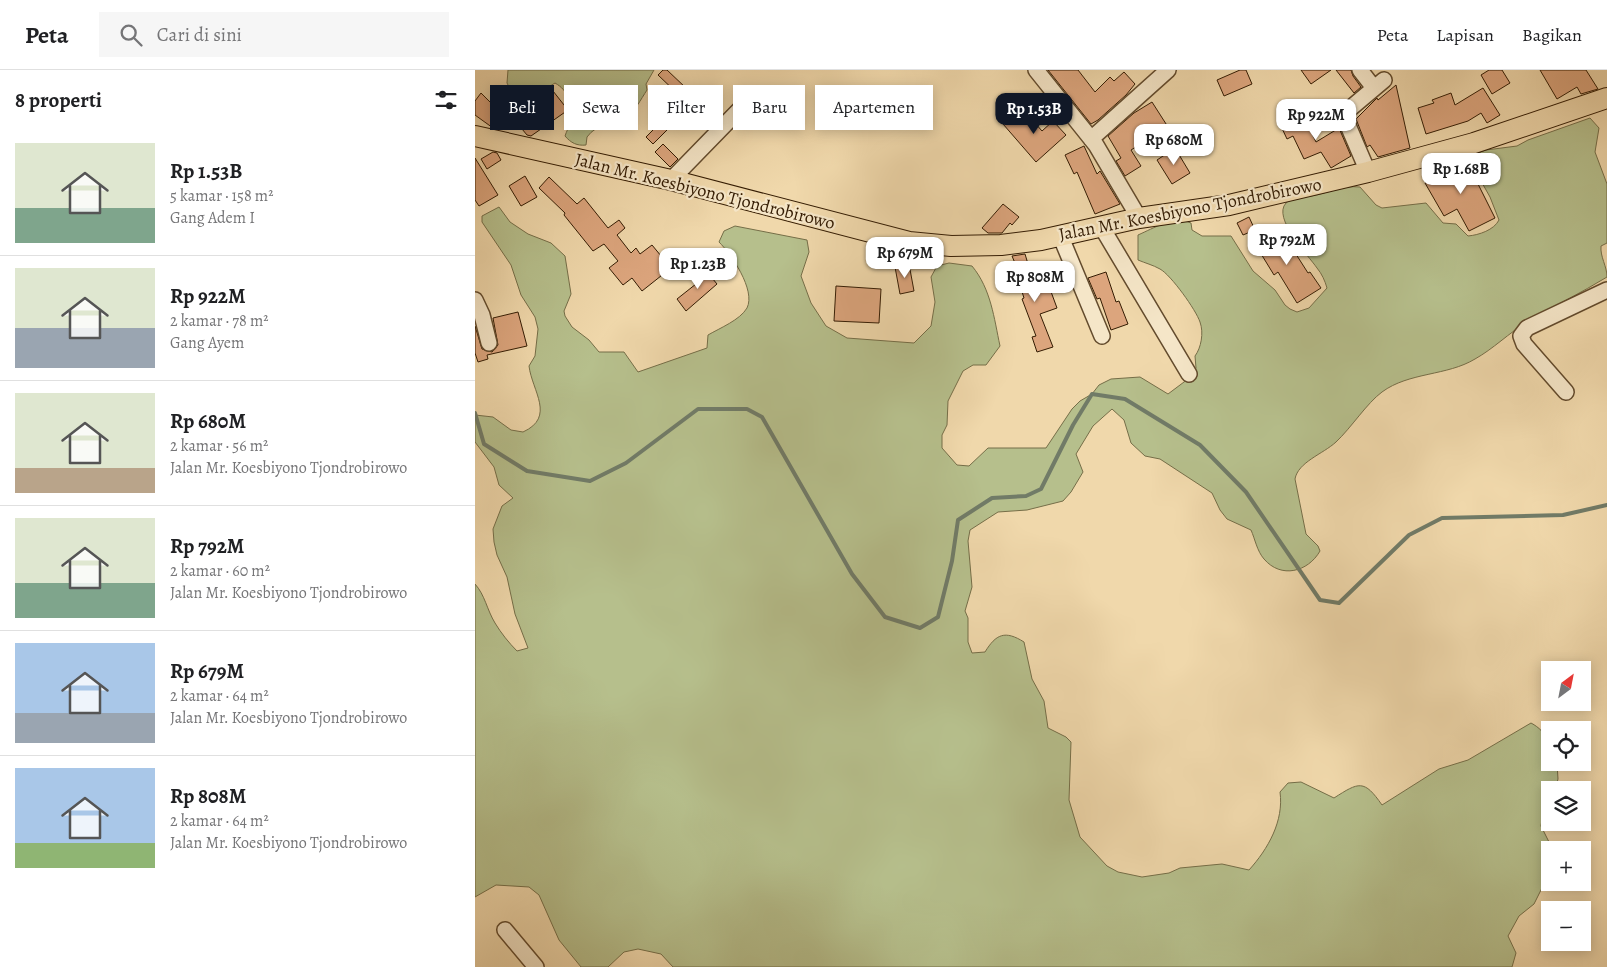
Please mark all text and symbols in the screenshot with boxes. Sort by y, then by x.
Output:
search box [99,12,449,57]
text: Peta [25,19,69,51]
icon: search [117,21,145,49]
text: Cari di sini [157,22,242,48]
text: Peta [1377,23,1408,47]
text: Lapisan [1436,23,1494,47]
text: Bagikan [1522,23,1582,47]
chip: Beli [490,85,554,130]
chip: Sewa [564,85,638,130]
chip: Filter [648,85,723,130]
chip: Baru [733,85,805,130]
chip: Apartemen [815,85,933,130]
text: 8 properti [15,86,102,114]
icon: filters [432,86,460,114]
pin: Rp 1.53B [982,92,1086,135]
text: Rp 1.53B [1006,98,1062,120]
pin: Rp 922M [1270,98,1362,141]
text: Rp 922M [1287,104,1345,126]
pin: Rp 680M [1128,124,1220,166]
text: Rp 680M [1145,129,1203,151]
street label: Jalan Mr. Koesbiyono Tjondrobirowo [573,147,837,235]
pin: Rp 1.68B [1409,152,1513,195]
text: Rp 1.53B [170,157,242,185]
text: Rp 1.68B [1433,158,1489,180]
icon: home [55,163,115,223]
street label: Jalan Mr. Koesbiyono Tjondrobirowo [1057,172,1323,246]
text: 5 kamar · 158 m² [170,185,273,207]
text: Gang Adem I [170,207,255,229]
pin: Rp 792M [1241,224,1333,266]
text: Rp 792M [1259,229,1315,251]
pin: Rp 679M [859,236,951,279]
text: Rp 679M [877,242,933,264]
pin: Rp 1.23B [646,248,750,290]
text: Rp 1.23B [670,253,726,275]
pin: Rp 808M [989,260,1081,303]
text: Rp 808M [1006,266,1064,288]
text: Rp 922M [170,282,246,310]
icon: home [55,288,115,348]
text: 2 kamar · 78 m² [170,310,268,332]
text: Gang Ayem [170,332,244,354]
text: Rp 680M [170,407,246,435]
icon: home [55,413,115,473]
text: 2 kamar · 56 m² [170,435,268,457]
text: Jalan Mr. Koesbiyono Tjondrobirowo [170,457,407,479]
text: Rp 792M [170,532,244,560]
icon: home [55,538,115,598]
text: 2 kamar · 60 m² [170,560,270,582]
text: Jalan Mr. Koesbiyono Tjondrobirowo [170,582,407,604]
text: Rp 679M [170,657,244,685]
north arrow [1541,661,1591,711]
map controls [1541,661,1591,951]
icon: home [55,663,115,723]
text: 2 kamar · 64 m² [170,685,269,707]
text: Jalan Mr. Koesbiyono Tjondrobirowo [170,707,407,729]
button: locate [1541,721,1591,771]
button: layers [1541,781,1591,831]
text: Rp 808M [170,782,246,810]
icon: home [55,788,115,848]
text: 2 kamar · 64 m² [170,810,269,832]
text: Jalan Mr. Koesbiyono Tjondrobirowo [170,832,407,854]
button: + [1541,841,1591,891]
button: − [1541,901,1591,951]

